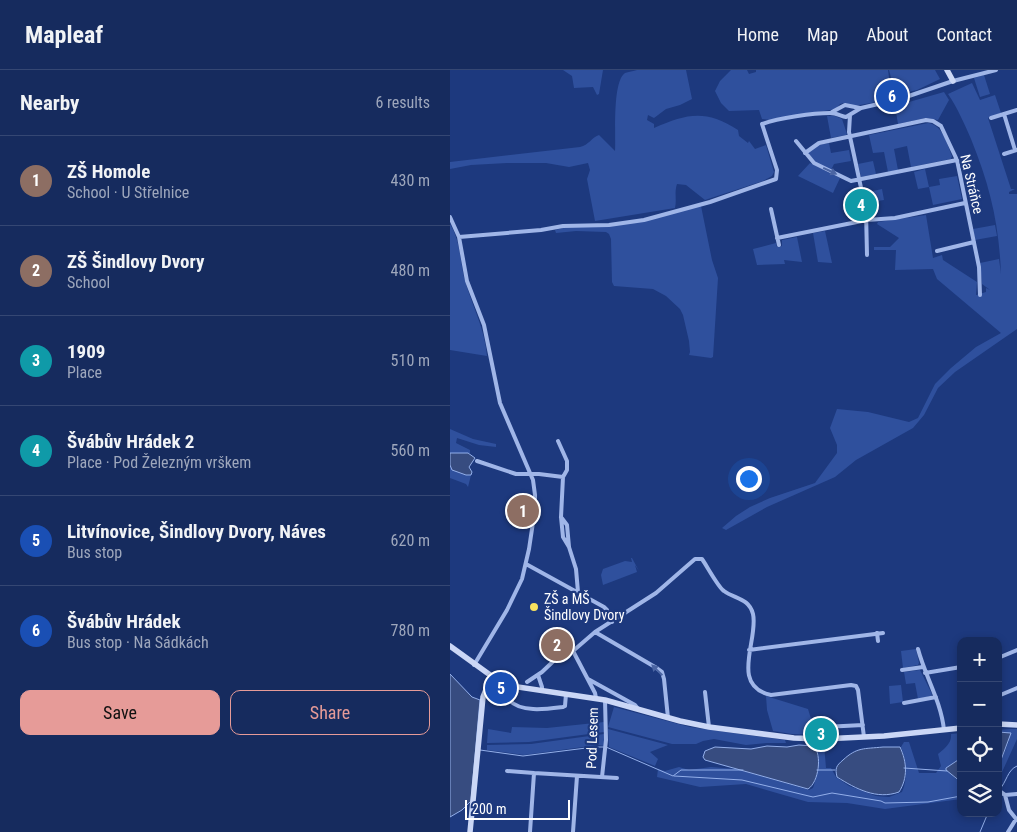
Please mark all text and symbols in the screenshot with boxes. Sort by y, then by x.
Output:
text: Mapleaf [25,21,103,49]
text: Home [737,24,779,45]
text: Map [807,24,838,45]
text: About [866,24,908,45]
text: Contact [936,24,992,45]
pin: 6 [876,77,908,115]
text: Nearby [20,91,79,115]
text: 6 results [375,93,430,112]
street label: Na Stráňce [957,153,987,216]
text: ZŠ Homole [67,160,150,183]
one-way arrow [823,167,837,175]
text: 1 [32,171,40,190]
text: 430 m [391,171,430,190]
text: School · U Střelnice [67,183,189,202]
pin: 4 [845,186,877,224]
text: ZŠ Šindlovy Dvory [67,250,204,273]
text: 2 [32,261,40,280]
text: 480 m [391,261,430,280]
text: School [67,273,110,292]
text: 1909 [67,340,105,363]
text: 3 [32,351,40,370]
text: 510 m [391,351,430,370]
text: Place [67,363,102,382]
text: Švábův Hrádek 2 [67,430,194,453]
text: 4 [32,441,40,460]
text: 560 m [391,441,430,460]
text: Place · Pod Železným vrškem [67,453,251,472]
your location [736,466,762,492]
pin: 1 [507,492,539,530]
text: Litvínovice, Šindlovy Dvory, Náves [67,520,326,543]
text: 5 [32,531,40,550]
text: 620 m [391,531,430,550]
text: Bus stop [67,543,122,562]
place label: ZŠ a MŠ Šindlovy Dvory [544,590,625,623]
marker: ZŠ a MŠ Šindlovy Dvory [528,601,540,613]
text: Švábův Hrádek [67,610,180,633]
text: 6 [32,621,40,640]
text: 780 m [391,621,430,640]
pin: 2 [541,626,573,664]
text: Bus stop · Na Sádkách [67,633,209,652]
map controls [957,637,1002,817]
button: + [957,637,1002,682]
one-way arrow [651,664,663,676]
pin: 5 [485,669,517,707]
button: − [957,682,1002,727]
button: Save [20,690,220,735]
button: Share [230,690,430,735]
street label: Pod Lesem [583,707,601,769]
pin: 3 [805,715,837,753]
button: locate [957,727,1002,772]
button: layers [957,772,1002,817]
scale bar [465,797,570,820]
text: 200 m [472,801,507,817]

